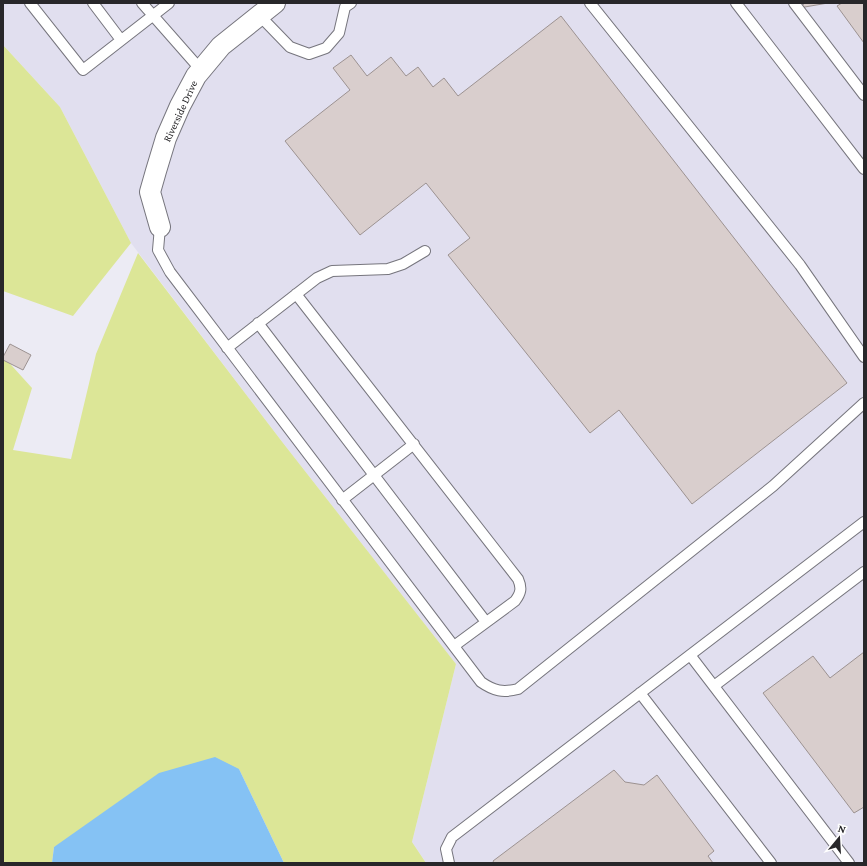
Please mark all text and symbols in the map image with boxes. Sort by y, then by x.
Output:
street label: Riverside Drive [161,78,200,144]
north arrow [819,818,859,858]
text: N [837,822,848,836]

